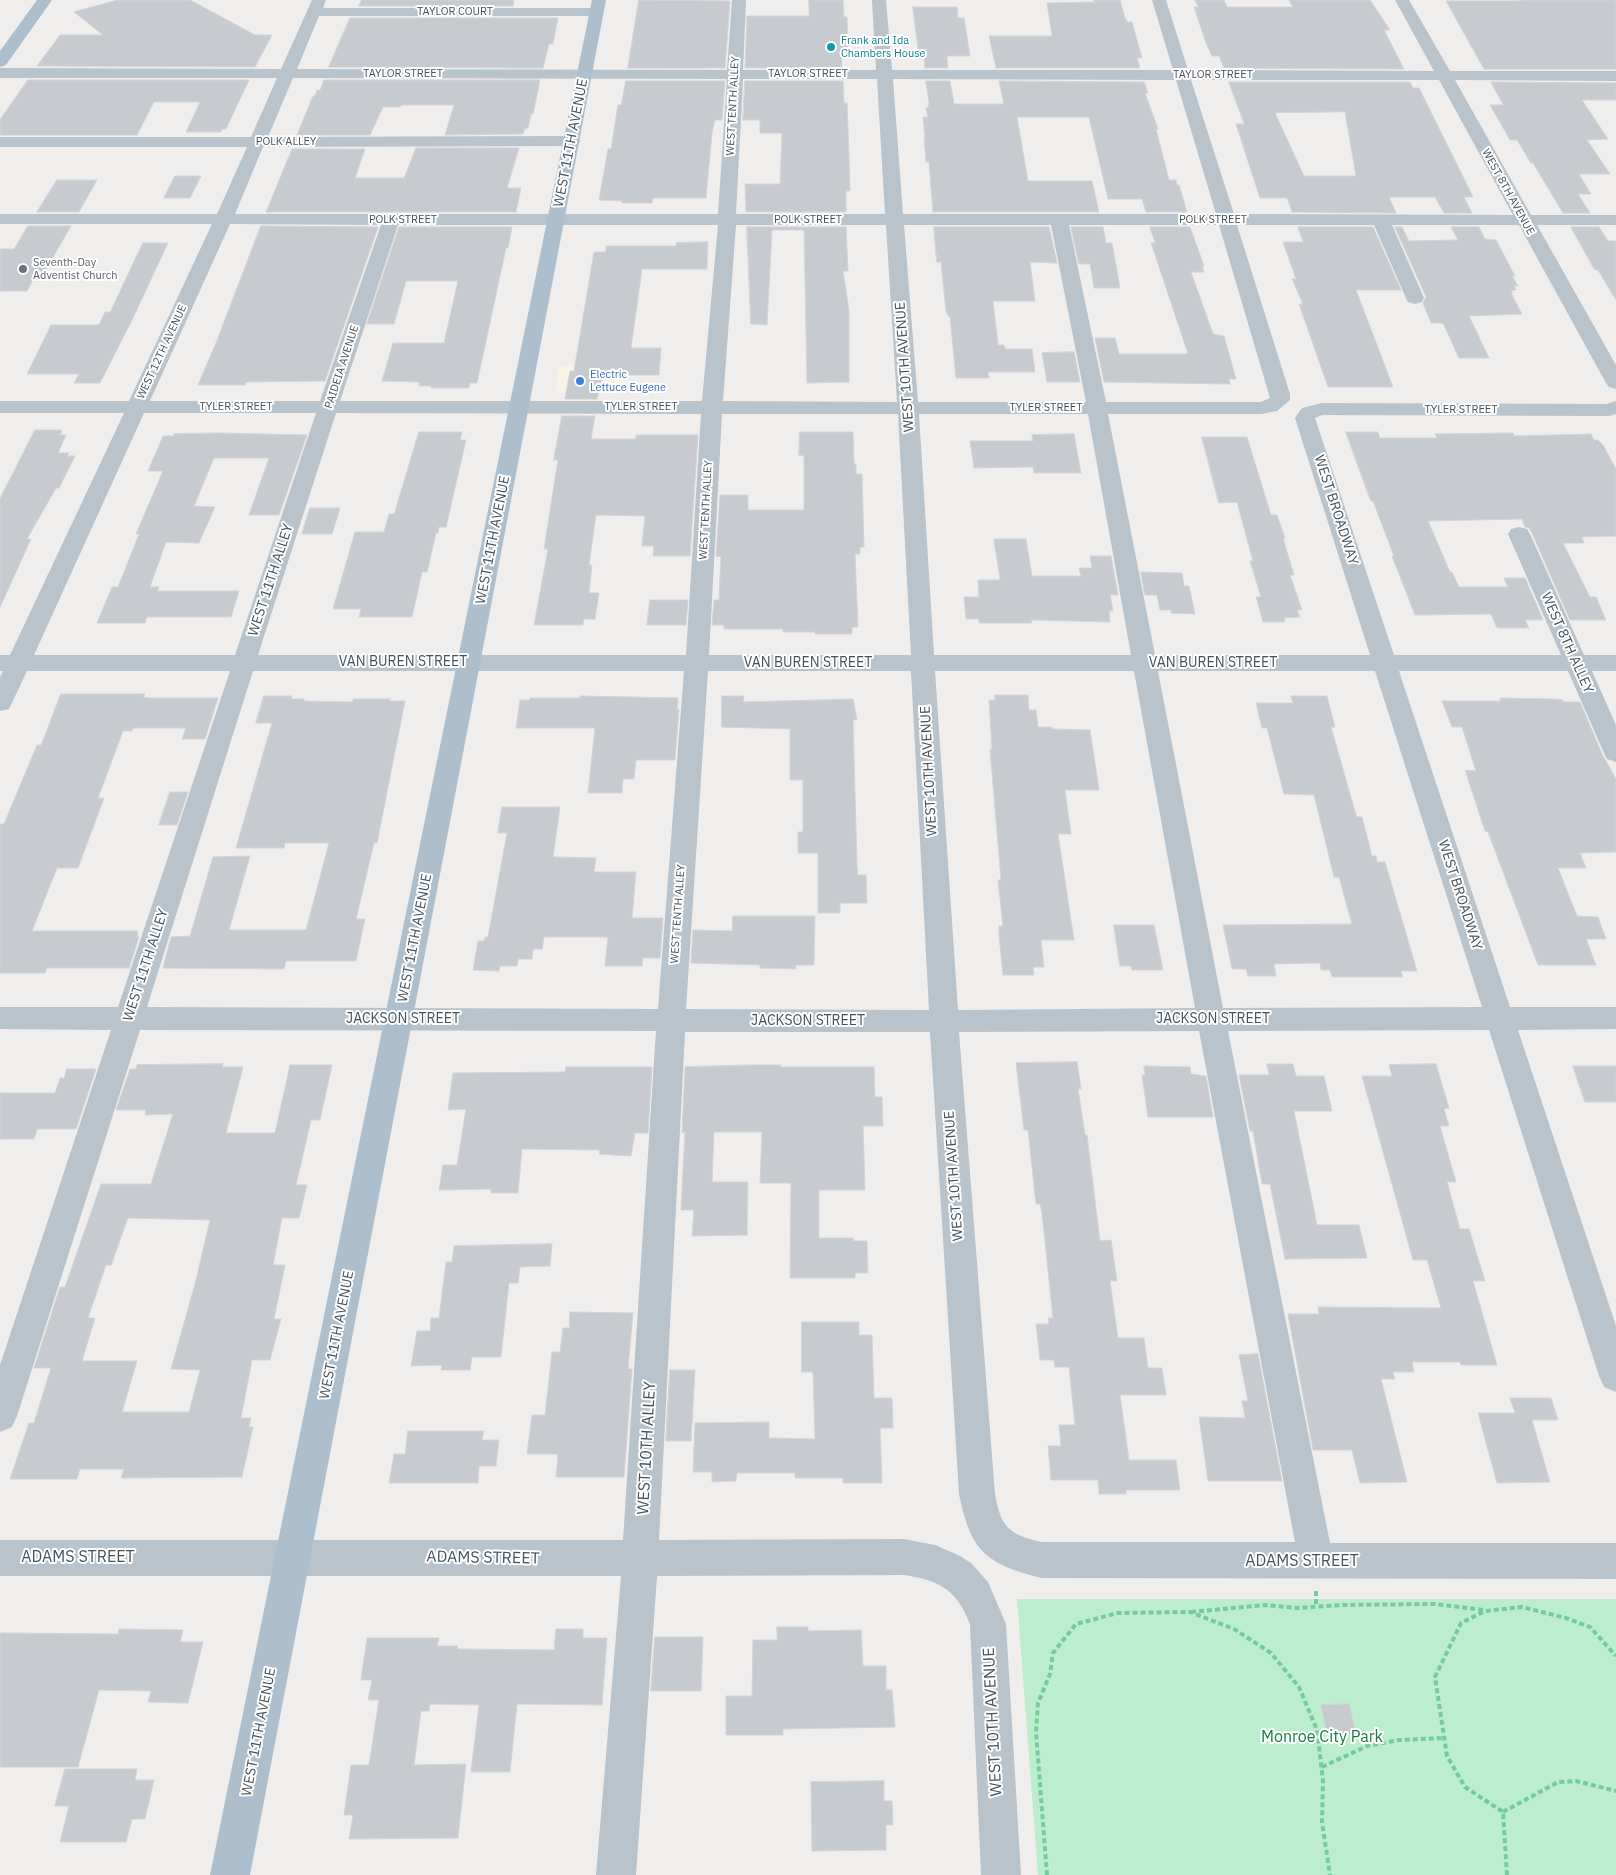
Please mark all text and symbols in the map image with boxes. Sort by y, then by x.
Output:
street label: TAYLOR COURT [417,5,493,19]
place label: Frank and Ida Chambers House [841,34,926,60]
marker: Frank and Ida Chambers House [825,41,837,53]
street label: WEST TENTH ALLEY [724,56,742,156]
street label: TAYLOR STREET [363,67,443,81]
street label: TAYLOR STREET [768,67,848,81]
street label: TAYLOR STREET [1173,68,1253,82]
street label: WEST 11TH AVENUE [550,77,592,209]
street label: POLK ALLEY [256,135,316,149]
street label: WEST 8TH AVENUE [1479,147,1537,237]
street label: POLK STREET [369,213,437,227]
street label: POLK STREET [774,213,842,227]
street label: POLK STREET [1179,213,1247,227]
place label: Seventh-Day Adventist Church [33,256,117,282]
marker: Seventh-Day Adventist Church [17,263,29,275]
street label: WEST 10TH AVENUE [892,301,918,433]
street label: WEST 12TH AVENUE [134,303,190,401]
street label: PAIDEIA AVENUE [322,324,362,410]
place label: Electric Lettuce Eugene [590,368,666,394]
marker: Electric Lettuce Eugene [574,375,586,387]
street label: TYLER STREET [199,400,273,414]
street label: TYLER STREET [604,400,678,414]
street label: TYLER STREET [1009,401,1083,415]
street label: TYLER STREET [1424,403,1498,417]
street label: WEST BROADWAY [1310,453,1362,567]
street label: WEST TENTH ALLEY [697,460,715,560]
street label: WEST 11TH AVENUE [472,474,514,606]
street label: WEST 11TH ALLEY [245,522,297,638]
street label: WEST 8TH ALLEY [1537,590,1597,696]
street label: VAN BUREN STREET [339,654,467,670]
street label: VAN BUREN STREET [744,655,872,671]
street label: VAN BUREN STREET [1149,655,1277,671]
street label: WEST 10TH AVENUE [917,705,941,837]
street label: WEST BROADWAY [1434,838,1486,952]
street label: WEST TENTH ALLEY [668,864,688,964]
street label: WEST 11TH AVENUE [394,872,436,1004]
street label: WEST 11TH ALLEY [120,907,172,1023]
street label: JACKSON STREET [346,1011,460,1027]
street label: JACKSON STREET [1156,1011,1270,1027]
street label: JACKSON STREET [751,1013,865,1029]
street label: WEST 10TH AVENUE [941,1110,967,1242]
street label: WEST 11TH AVENUE [316,1269,358,1401]
street label: WEST 10TH ALLEY [634,1381,660,1515]
street label: ADAMS STREET [21,1547,135,1567]
street label: ADAMS STREET [426,1547,540,1569]
street label: ADAMS STREET [1245,1551,1359,1571]
street label: WEST 10TH AVENUE [980,1647,1006,1797]
street label: WEST 11TH AVENUE [238,1666,280,1798]
park label: Monroe City Park [1261,1727,1383,1747]

